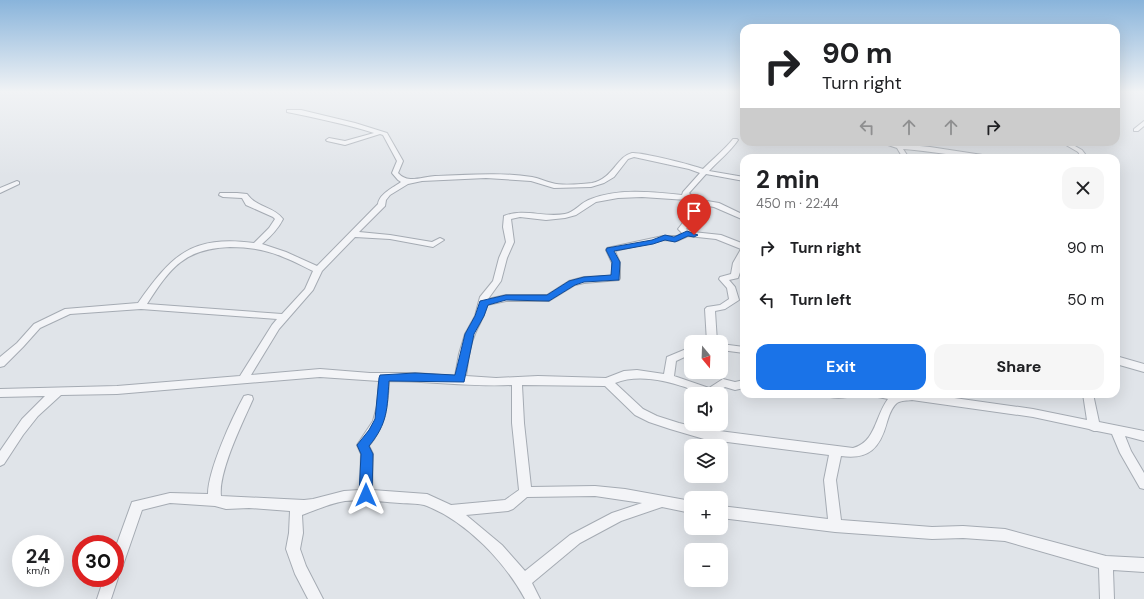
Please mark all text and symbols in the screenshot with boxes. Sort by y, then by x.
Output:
text: 90 m [822,35,892,72]
icon: right [756,40,808,92]
text: Turn right [822,71,902,95]
icon: left [856,116,878,138]
icon: ahead [898,116,920,138]
icon: ahead [940,116,962,138]
icon: right [982,116,1004,138]
text: 2 min [756,164,819,195]
button: close [1062,167,1104,209]
pin [677,194,711,235]
text: 450 m · 22:44 [756,195,839,212]
icon: arrive [683,200,705,222]
icon: right [756,237,778,259]
text: Turn right [790,238,861,258]
text: 90 m [1067,238,1104,258]
icon: left [756,289,778,311]
text: Turn left [790,290,851,310]
text: 50 m [1067,290,1104,310]
north arrow [684,335,728,379]
map controls [684,335,728,587]
button: Exit [756,344,926,390]
button: Share [934,344,1104,390]
button: sound [684,387,728,431]
button: layers [684,439,728,483]
position arrow [345,474,387,516]
button: + [684,491,728,535]
speed limit sign: 30 [72,535,124,587]
text: 24 [26,543,50,569]
button: − [684,543,728,587]
text: km/h [26,564,50,577]

